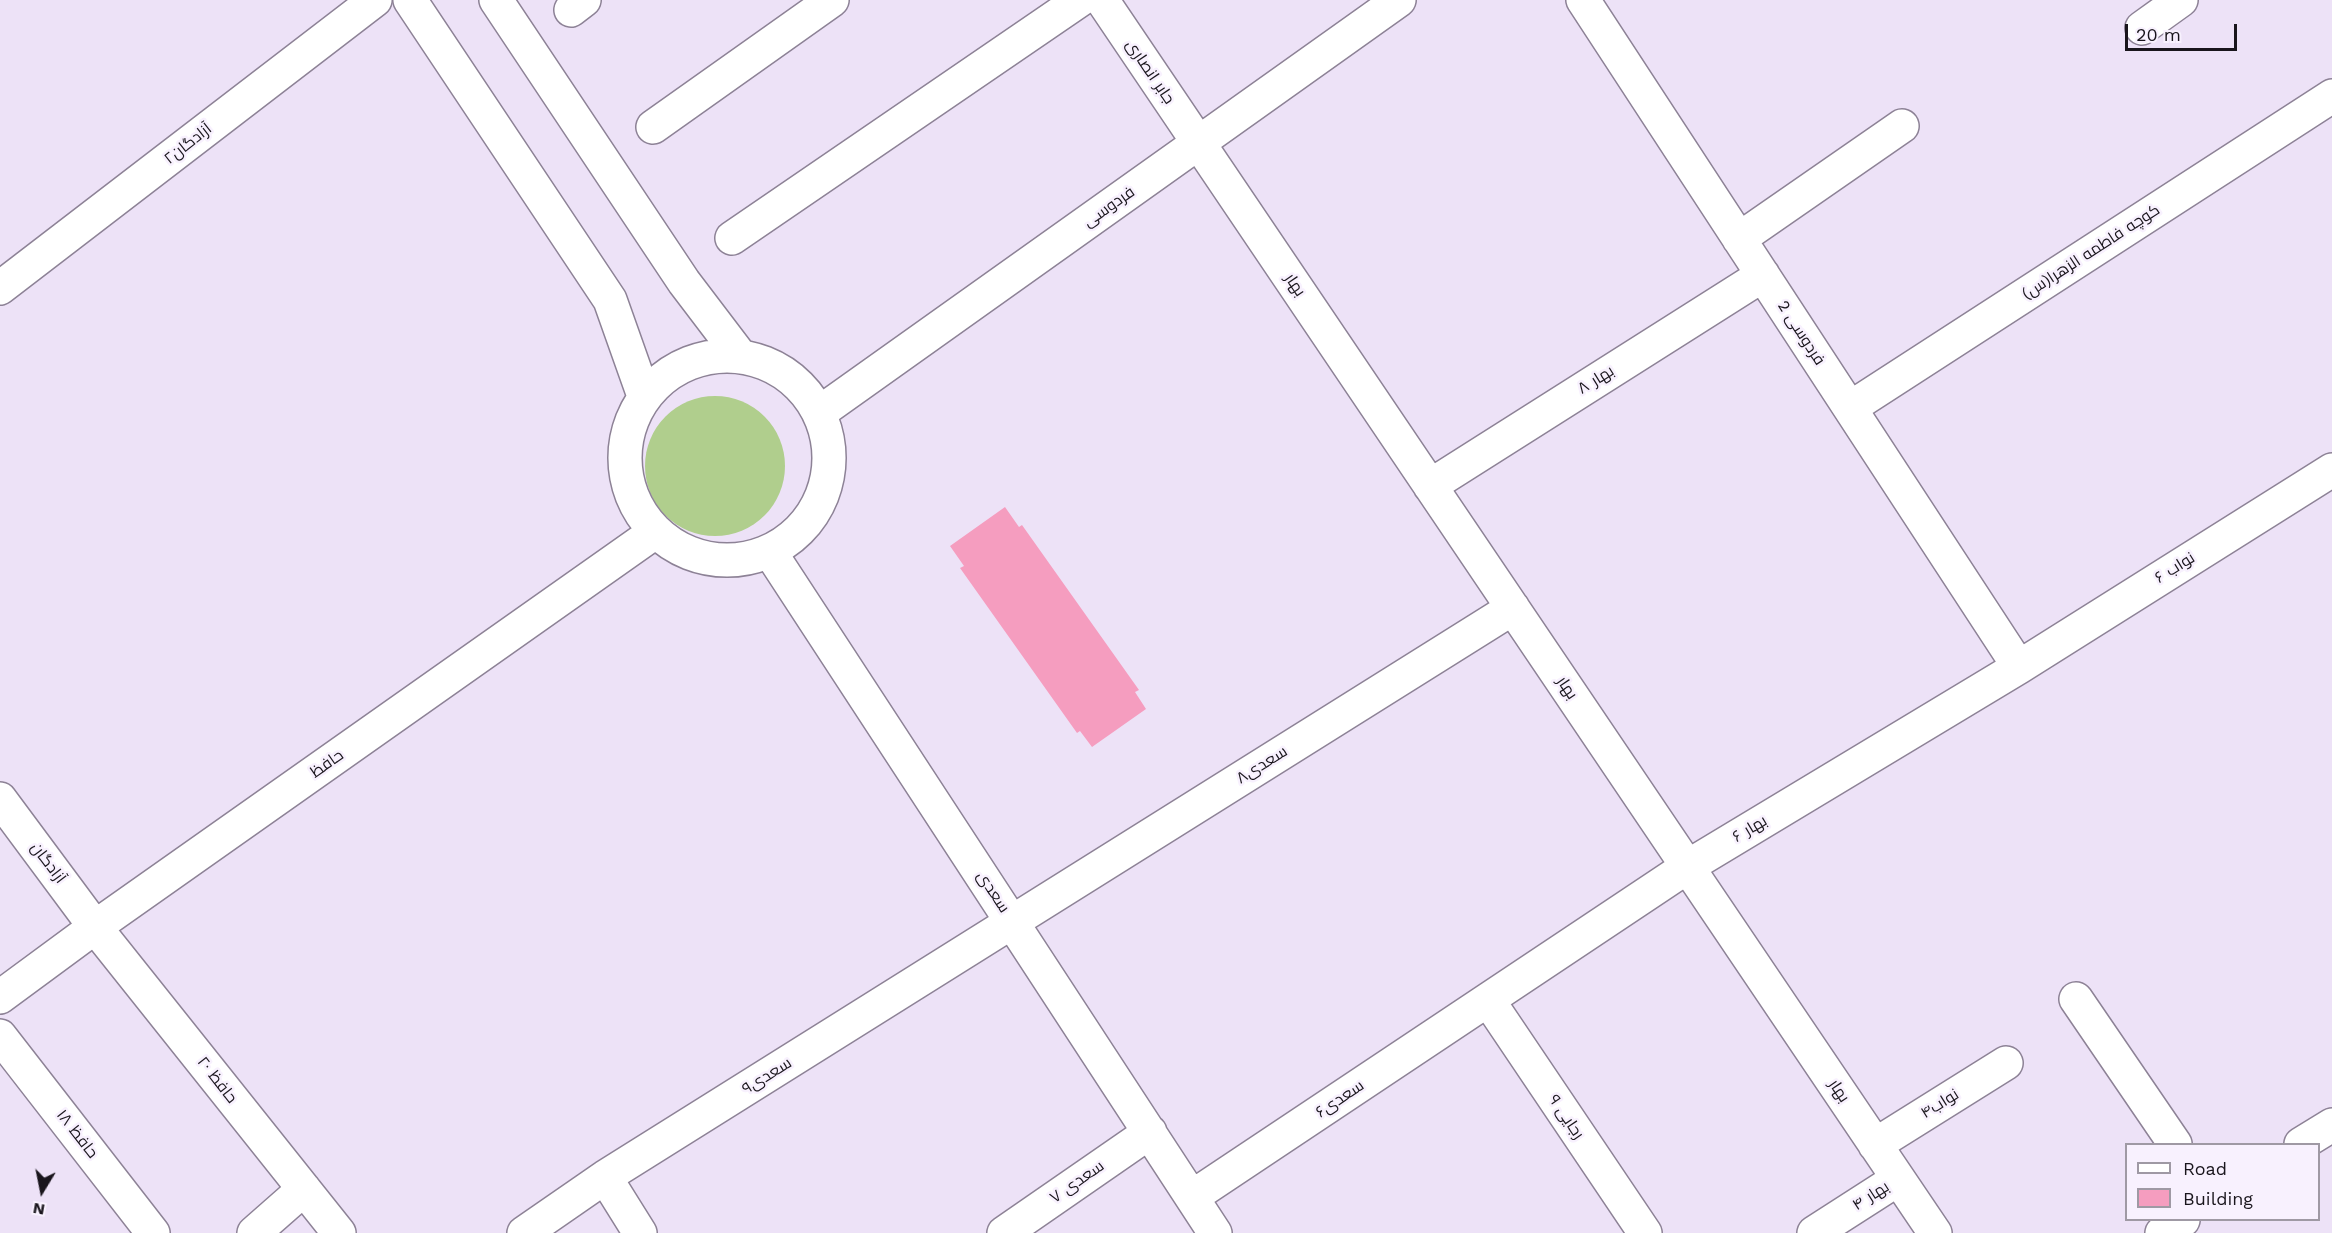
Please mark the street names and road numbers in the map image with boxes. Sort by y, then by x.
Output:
street label: جابر انصاری [1121,36,1179,108]
street label: آزادگان۲ [160,119,216,169]
street label: فردوسی [1080,182,1138,232]
street label: کوچه فاطمه الزهرا(س) [2018,200,2164,304]
street label: بهار [1280,270,1310,300]
street label: فردوسی 2 [1773,297,1829,369]
street label: بهار ۸ [1574,361,1618,399]
street label: نواب ۶ [2151,548,2199,588]
street label: بهار [1552,673,1582,703]
street label: سعدی۸ [1233,742,1291,788]
street label: حافظ [307,746,347,782]
street label: بهار ۶ [1729,811,1771,847]
street label: آزادگان [26,839,70,887]
street label: سعدی [972,867,1014,917]
street label: حافظ ۲۰ [193,1053,241,1107]
street label: سعدی۹ [739,1053,795,1099]
street label: سعدی۶ [1312,1076,1368,1122]
street label: بهار [1824,1076,1854,1106]
street label: نواب۴ [1917,1085,1963,1123]
street label: رجایی ۹ [1544,1091,1588,1143]
street label: حافظ ۱۸ [52,1106,102,1162]
street label: سعدی ۷ [1046,1156,1108,1208]
street label: بهار ۴ [1849,1177,1893,1215]

